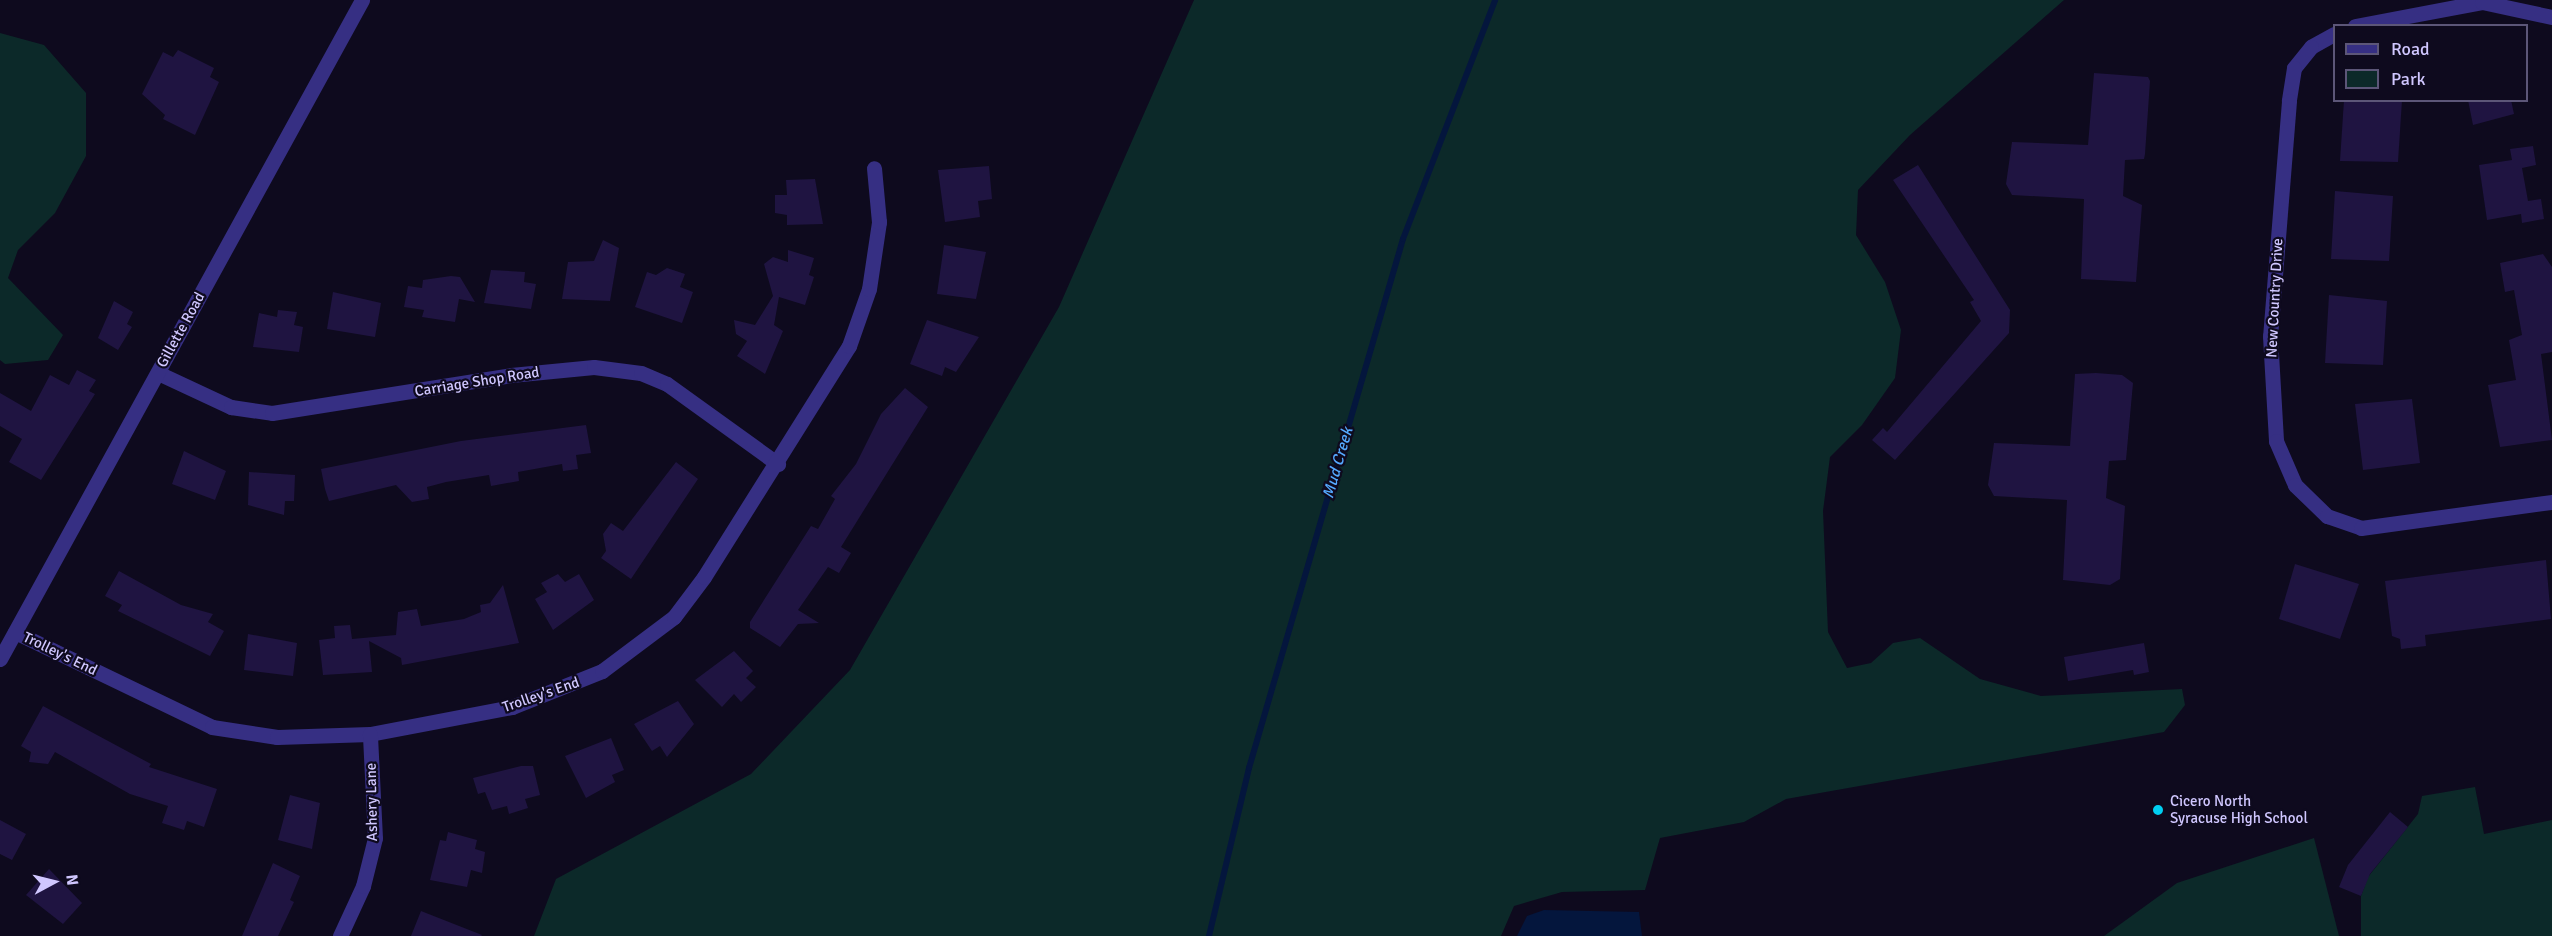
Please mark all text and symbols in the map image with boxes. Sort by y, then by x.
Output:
legend [2333,24,2528,102]
text: Road [2391,38,2430,60]
text: Park [2391,68,2426,90]
street label: New Country Drive [2263,238,2287,358]
street label: Gillette Road [153,289,209,371]
street label: Carriage Shop Road [413,363,541,401]
water label: Mud Creek [1319,425,1357,501]
street label: Trolley's End [20,628,100,680]
street label: Trolley's End [500,673,582,717]
street label: Ashery Lane [362,763,382,841]
place label: Cicero North Syracuse High School [2170,792,2308,827]
marker: Cicero North Syracuse High School [2151,803,2165,817]
north arrow [24,852,84,912]
text: N [61,873,82,887]

